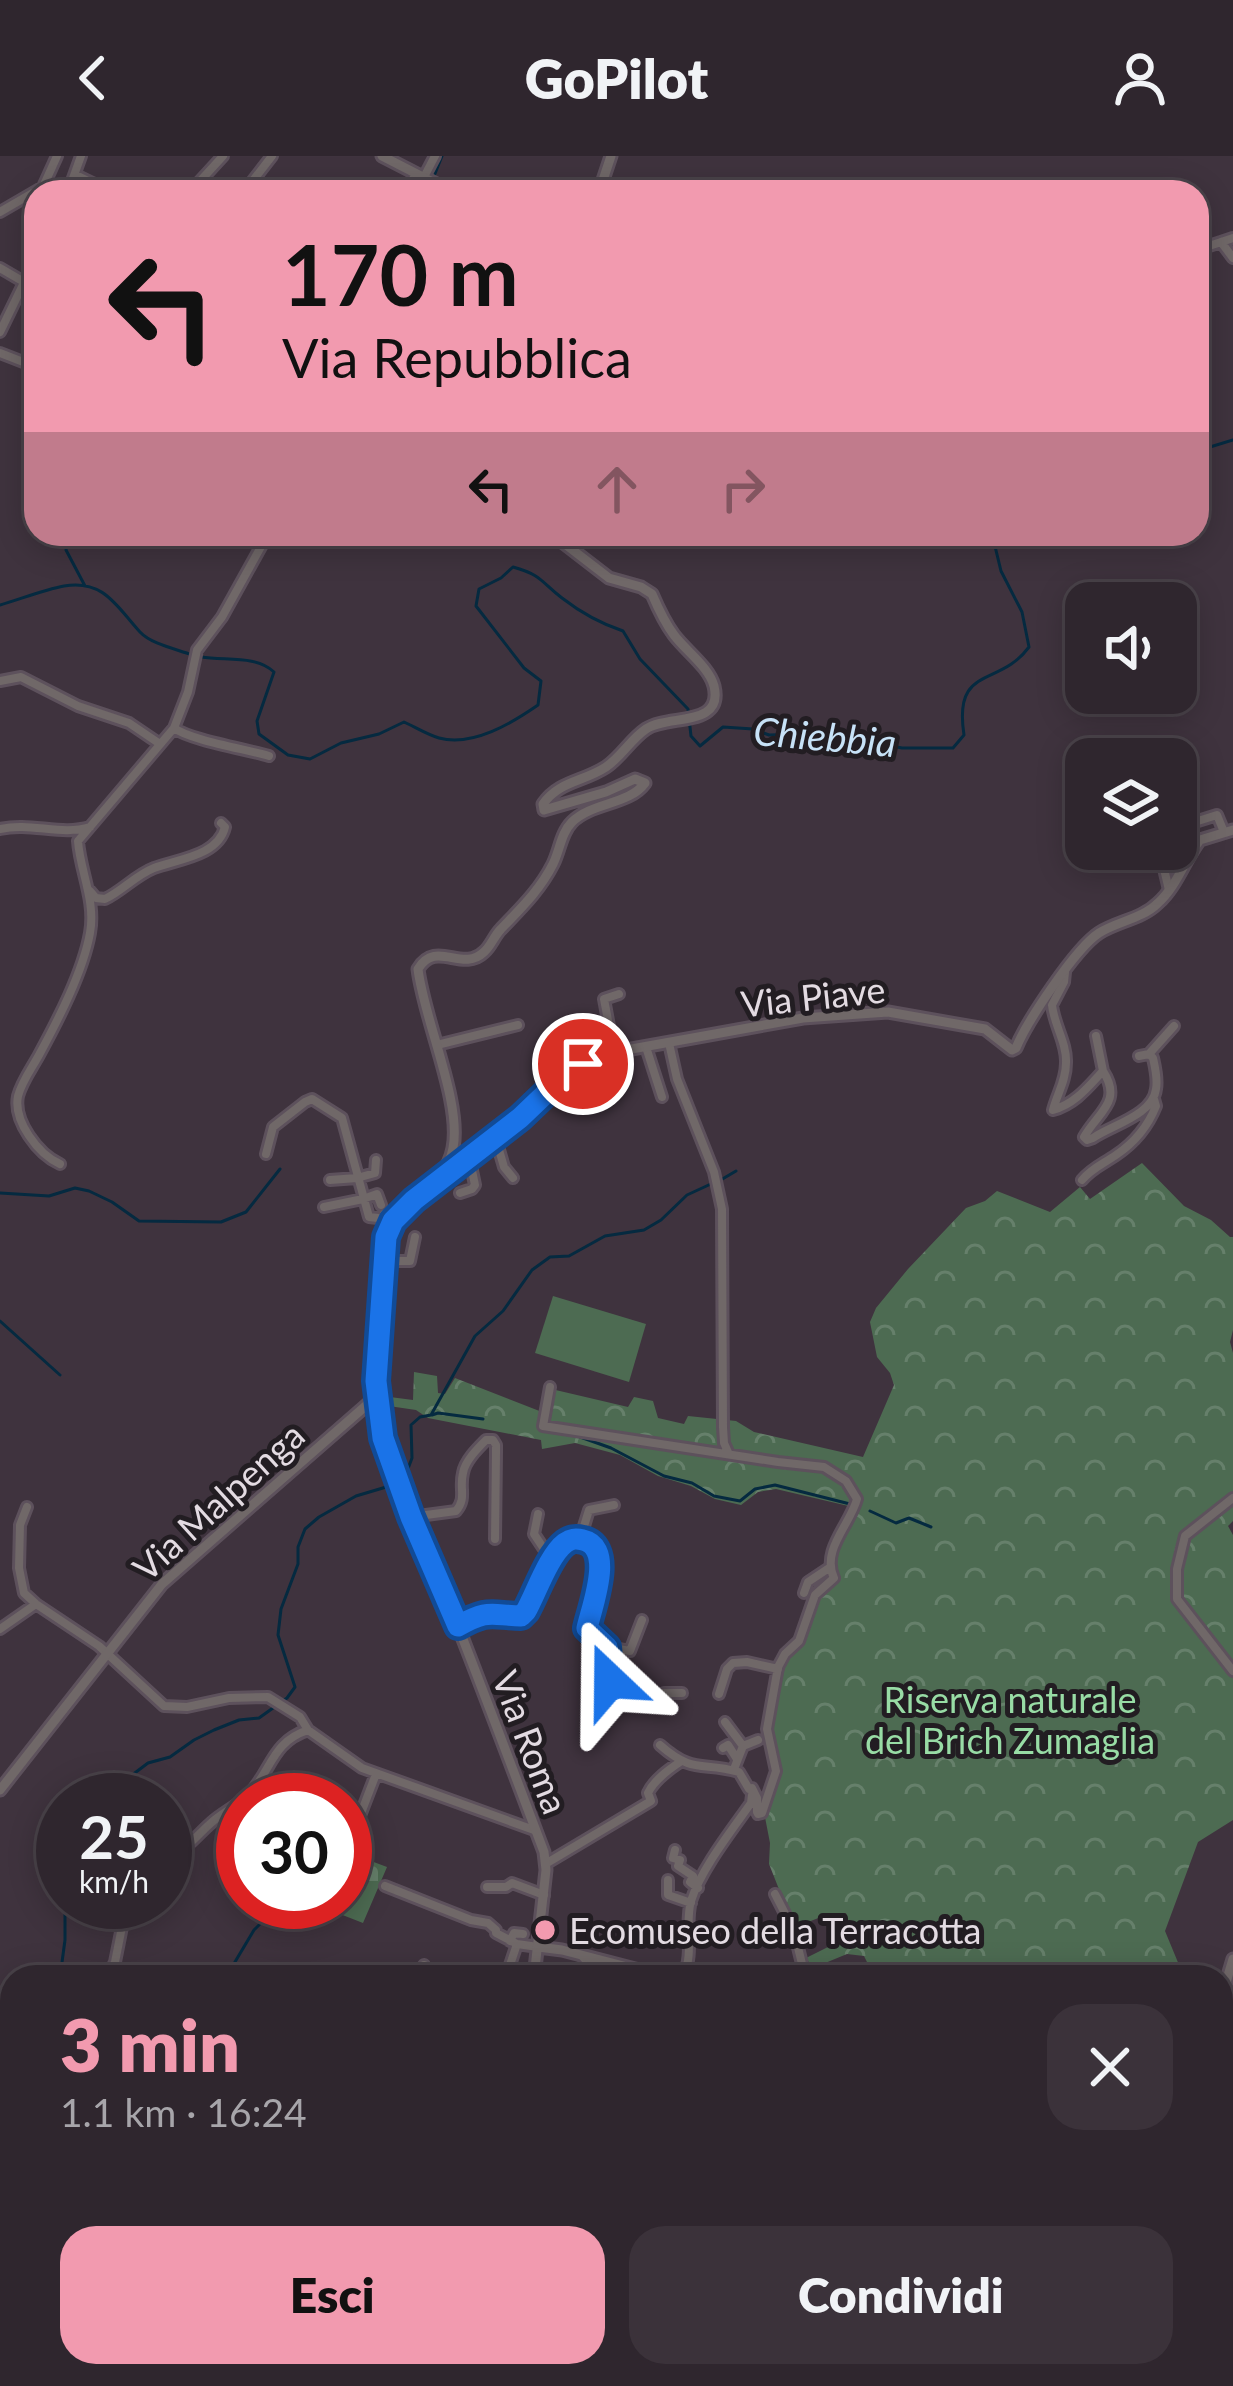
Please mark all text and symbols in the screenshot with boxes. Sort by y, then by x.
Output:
icon: back [60,45,126,111]
icon: person [1107,45,1173,111]
text: GoPilot [525,46,708,111]
text: 170 m [282,223,519,324]
icon: left [84,228,240,384]
text: Via Repubblica [282,325,632,390]
icon: left [458,456,524,522]
icon: ahead [584,456,650,522]
icon: right [710,456,776,522]
map controls [1065,582,1197,870]
button: sound [1065,582,1197,714]
water label: Chiebbia [752,707,898,765]
button: layers [1065,738,1197,870]
street label: Via Piave [739,967,887,1025]
pin [532,1013,634,1115]
icon: arrive [550,1031,616,1097]
street label: Via Malpenga [123,1413,313,1589]
position arrow [547,1618,673,1744]
street label: Via Roma [484,1664,578,1820]
park label: Riserva naturale del Brich Zumaglia [865,1677,1155,1762]
speed limit sign: 30 [216,1773,372,1929]
text: 25 [79,1800,149,1872]
text: km/h [79,1863,149,1899]
place label: Ecomuseo della Terracotta [569,1908,981,1952]
marker: Ecomuseo della Terracotta [532,1917,558,1943]
text: 3 min [60,2001,240,2087]
button: close [1047,2004,1173,2130]
text: 1.1 km · 16:24 [60,2089,307,2135]
button: Esci [60,2226,605,2364]
button: Condividi [629,2226,1173,2364]

